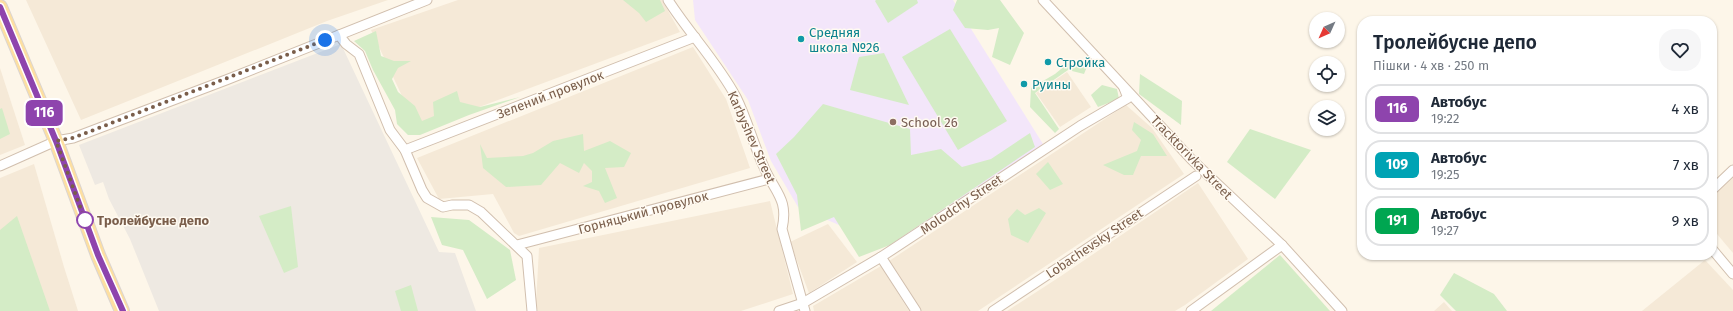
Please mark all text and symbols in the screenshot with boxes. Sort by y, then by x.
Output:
north arrow [1309,12,1345,48]
map controls [1309,12,1345,136]
place label: Средняя школа №26 [809,25,879,55]
button: heart [1659,29,1701,71]
your location [315,30,335,50]
text: Тролейбусне депо [1373,31,1537,54]
marker: Средняя школа №26 [796,34,806,44]
place label: Стройка [1056,55,1105,70]
button: locate [1309,56,1345,92]
marker: Стройка [1043,57,1053,67]
text: Пішки · 4 хв · 250 m [1373,58,1489,73]
street label: Зелений провулок [495,67,606,122]
place label: Руины [1032,77,1071,92]
marker: Руины [1019,79,1029,89]
street label: Karbyshev Street [724,89,779,186]
text: Автобус [1431,93,1487,111]
line badge: 116 [21,100,67,126]
button: layers [1309,100,1345,136]
text: 116 [1387,100,1407,117]
text: 4 хв [1671,100,1699,118]
text: 116 [34,104,54,121]
text: 19:22 [1431,111,1459,126]
street label: Tracktorivka Street [1148,112,1236,202]
place label: School 26 [901,115,958,130]
marker: School 26 [888,117,898,127]
text: Автобус [1431,149,1487,167]
text: 109 [1386,156,1408,173]
text: 7 хв [1673,156,1699,174]
text: 19:25 [1431,167,1460,182]
street label: Molodchy Street [917,171,1005,237]
street label: Горняцький провулок [577,188,710,237]
street label: Lobachevsky Street [1043,205,1146,281]
text: Автобус [1431,205,1487,223]
marker: Тролейбусне депо [76,211,94,229]
text: 191 [1387,212,1407,229]
text: 9 хв [1671,212,1699,230]
place label: Тролейбусне депо [97,213,210,228]
text: 19:27 [1431,223,1459,238]

